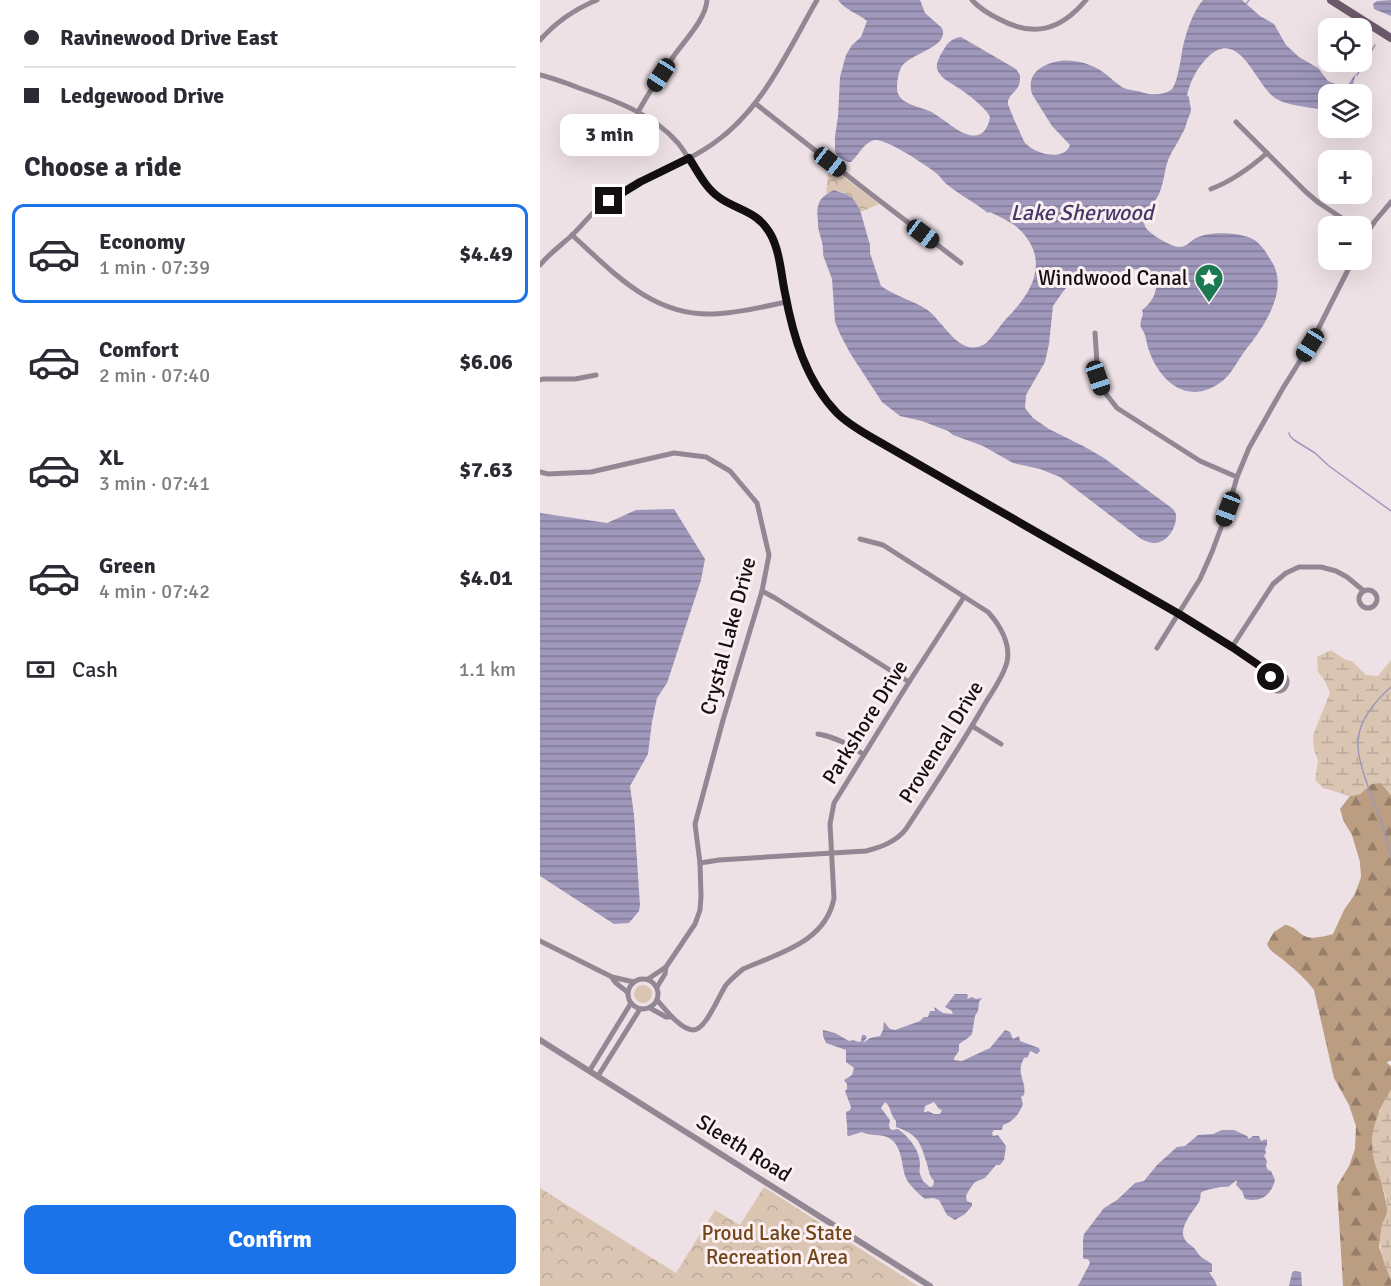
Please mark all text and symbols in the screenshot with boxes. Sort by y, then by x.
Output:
map controls [1318,18,1372,270]
button: locate [1318,18,1372,72]
text: Ravinewood Drive East [60,24,278,51]
car [644,55,678,95]
text: Ledgewood Drive [60,82,224,109]
button: layers [1318,84,1372,138]
callout: 3 min [560,114,658,156]
text: 3 min [585,122,634,147]
car [810,144,850,180]
button: + [1318,150,1372,204]
text: Choose a ride [24,151,182,184]
route end [595,187,622,214]
water label: Lake Sherwood [1011,199,1156,226]
car [903,216,943,252]
button: − [1318,216,1372,270]
icon: car [27,227,81,281]
text: Economy [99,228,185,255]
text: $4.49 [459,240,513,267]
text: 1 min · 07:39 [99,255,210,280]
place icon: Windwood Canal [1193,262,1225,304]
place label: Windwood Canal [1038,265,1188,291]
car [1293,325,1327,365]
icon: car [27,335,81,389]
text: Comfort [99,336,179,363]
text: $6.06 [459,348,513,375]
car [1084,358,1112,398]
text: 2 min · 07:40 [99,363,210,388]
icon: car [27,443,81,497]
text: XL [99,444,124,471]
text: $7.63 [459,456,513,483]
text: 3 min · 07:41 [99,471,210,496]
car [1213,489,1243,529]
icon: car [27,551,81,605]
text: Green [99,552,156,579]
street label: Crystal Lake Drive [694,554,762,718]
text: $4.01 [459,564,513,591]
text: 4 min · 07:42 [99,579,210,604]
icon: cash [24,653,57,686]
street label: Parkshore Drive [817,655,913,789]
text: Cash [72,656,118,683]
text: 1.1 km [459,657,516,682]
route start [1257,663,1284,690]
street label: Provencal Drive [893,676,989,808]
street label: Sleeth Road [692,1109,796,1187]
button: Confirm [24,1205,516,1274]
park label: Proud Lake State Recreation Area [702,1220,852,1270]

